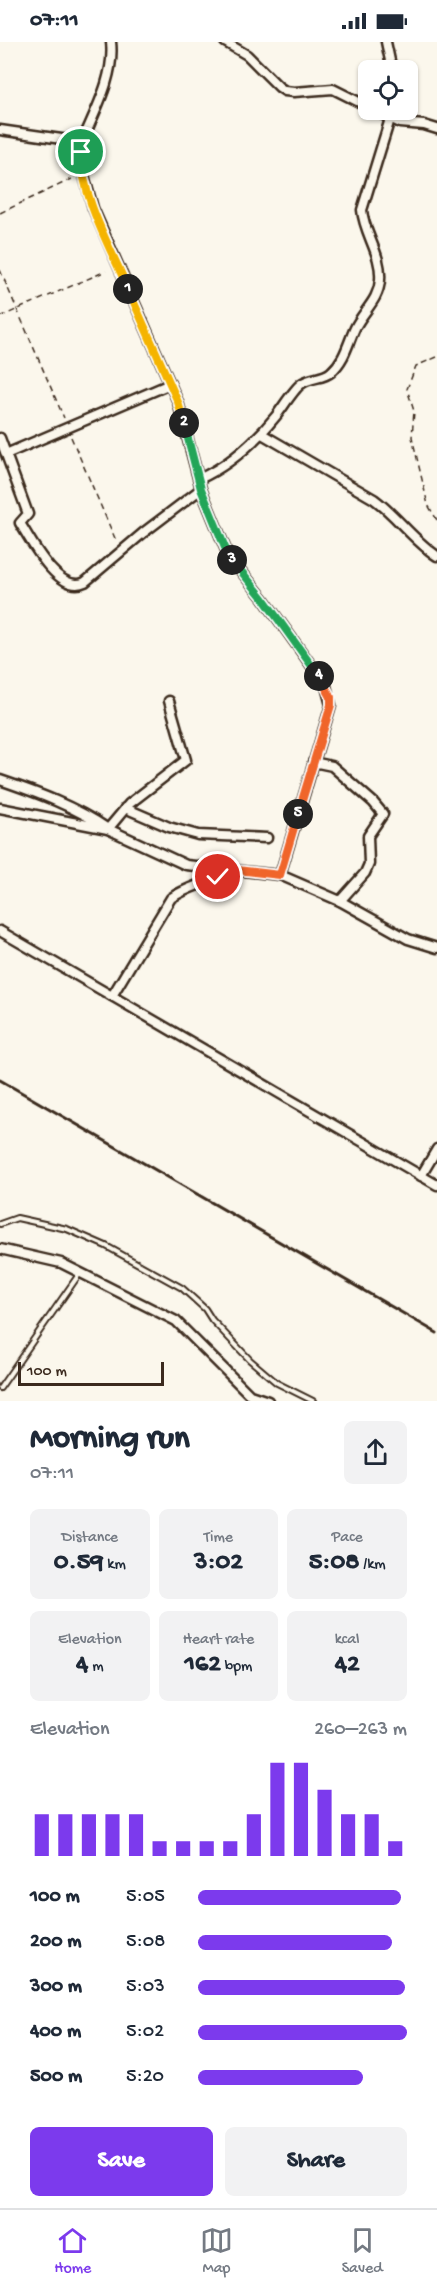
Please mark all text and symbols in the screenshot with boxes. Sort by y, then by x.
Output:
text: 07:11 [30,8,79,34]
map controls [358,60,418,120]
button: locate [358,60,418,120]
pin [55,126,106,177]
icon: arrive [64,135,97,168]
pin: 1 [113,274,143,304]
text: 1 [125,279,131,298]
pin: 2 [169,408,199,438]
text: 2 [180,413,188,432]
pin: 3 [217,545,247,575]
text: 3 [228,550,236,569]
pin: 4 [304,661,334,691]
text: 4 [315,666,323,685]
pin: 5 [283,799,313,829]
text: 5 [294,804,302,823]
pin [192,851,243,902]
icon: check [201,860,234,893]
scale bar [18,1359,164,1386]
text: 100 m [27,1363,67,1382]
text: Morning run [30,1421,190,1459]
button: share [344,1421,407,1484]
text: 07:11 [30,1463,74,1486]
text: Distance [62,1529,118,1548]
text: Time [204,1529,233,1548]
text: Pace [331,1529,363,1548]
text: 0.59 [54,1548,104,1579]
text: 3:02 [194,1548,243,1579]
text: 5:08 [309,1548,360,1579]
text: km [104,1556,126,1575]
text: /km [360,1556,386,1575]
text: Elevation [58,1631,122,1650]
text: Heart rate [183,1631,254,1650]
text: kcal [335,1631,360,1650]
text: 4 [76,1650,88,1681]
text: 162 [185,1650,221,1681]
text: 42 [335,1650,360,1681]
text: m [88,1658,104,1677]
text: bpm [221,1658,252,1677]
text: Elevation [30,1719,110,1742]
text: 260–263 m [314,1719,407,1742]
text: 100 m [30,1886,80,1909]
text: 5:05 [126,1886,165,1909]
text: 200 m [30,1931,81,1954]
text: 5:08 [126,1931,165,1954]
text: 300 m [30,1976,82,1999]
text: 5:03 [126,1976,165,1999]
text: 400 m [30,2021,81,2044]
text: 5:02 [126,2021,164,2044]
text: 500 m [30,2066,82,2089]
text: 5:20 [126,2066,164,2089]
button: Save [30,2127,213,2196]
button: Share [225,2127,407,2196]
tab: Home [54,2224,91,2279]
tab: Map [200,2224,233,2279]
tab: Saved [342,2224,383,2279]

